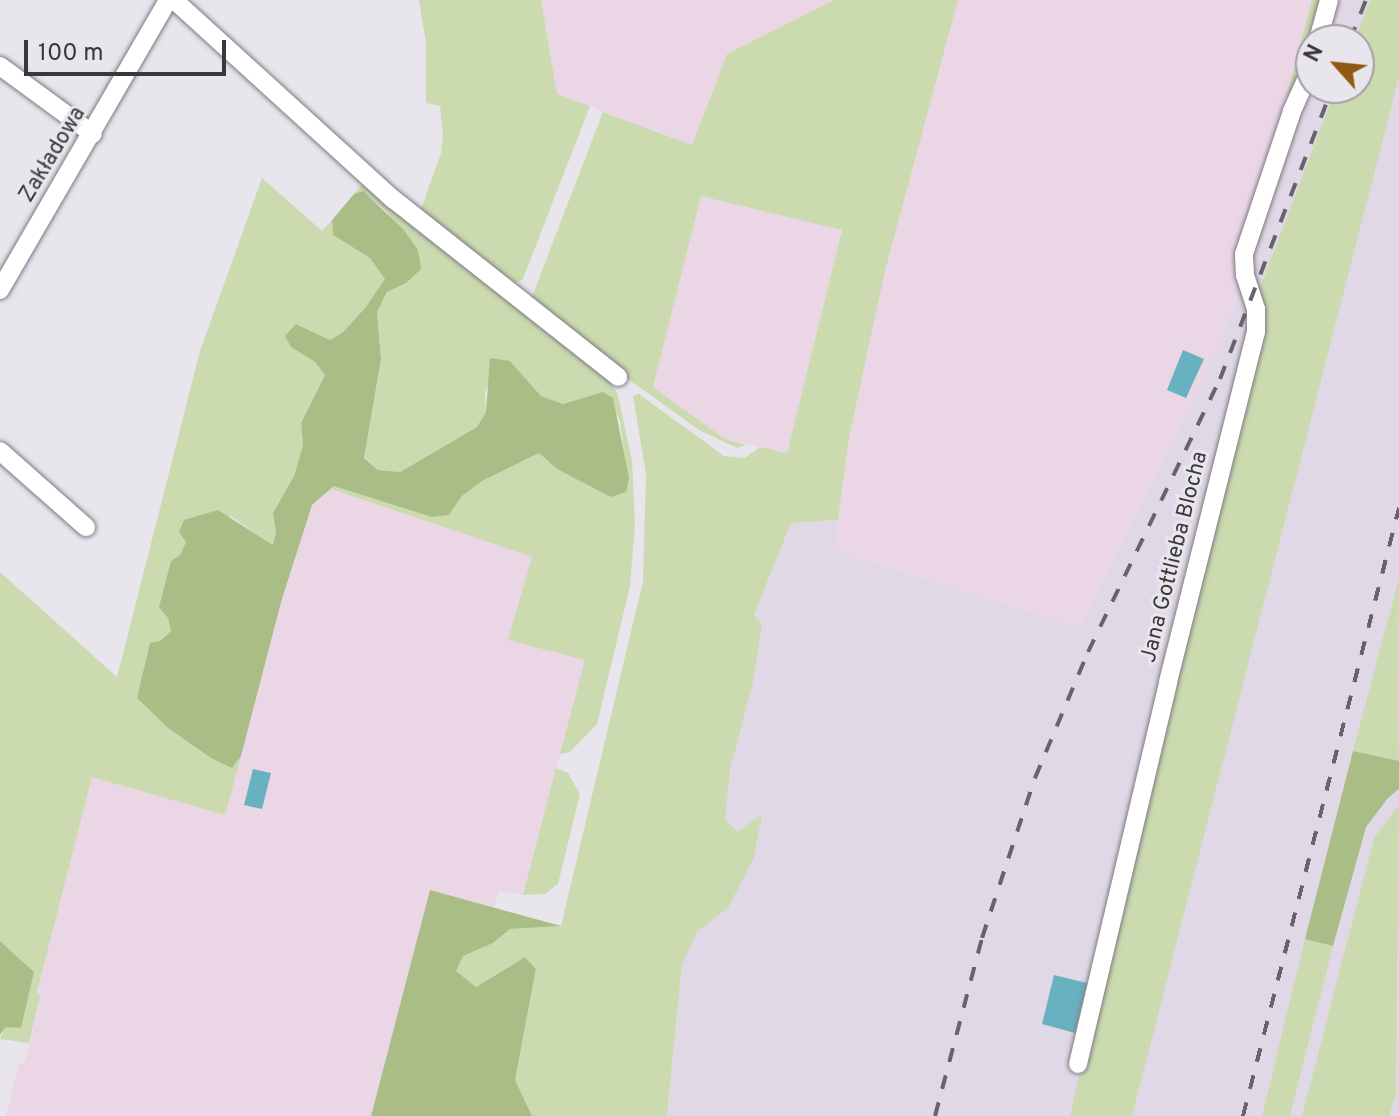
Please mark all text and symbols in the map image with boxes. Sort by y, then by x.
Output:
scale bar [28,24,230,74]
north arrow [1295,24,1375,104]
text: 100 m [38,39,104,69]
text: N [1299,41,1331,67]
street label: Zakładowa [14,102,92,208]
street label: Jana Gottlieba Blocha [1136,449,1214,665]

